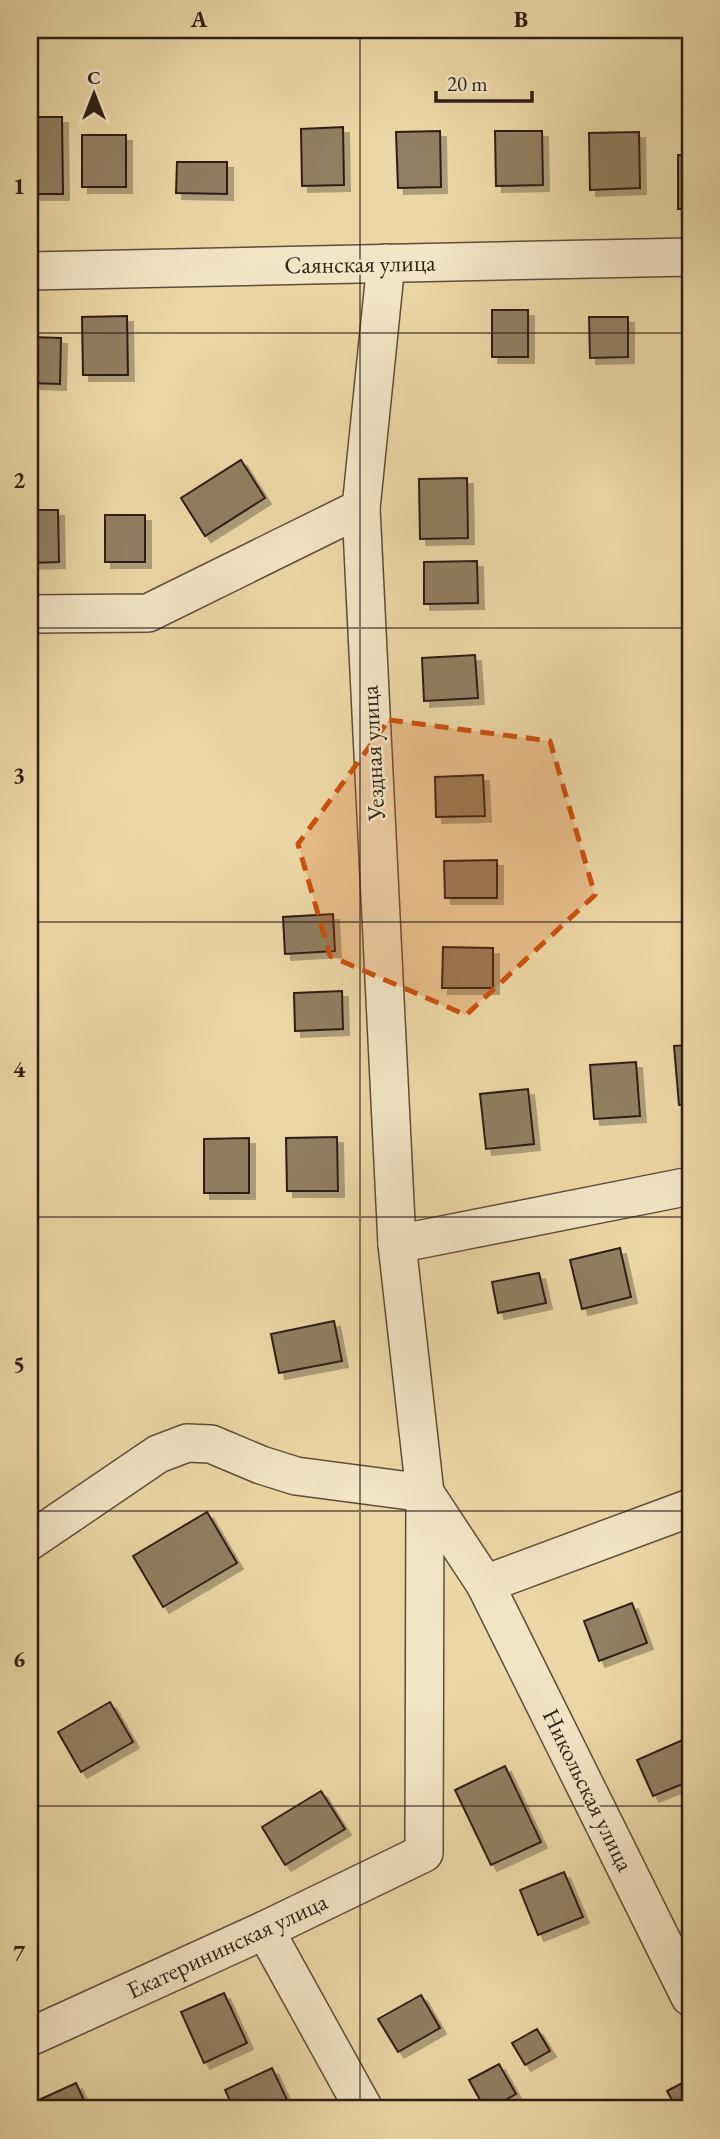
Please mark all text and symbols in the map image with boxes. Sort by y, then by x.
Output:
text: A [190,4,208,34]
text: B [514,4,528,34]
north arrow [60,60,130,130]
scale bar [436,60,533,104]
text: С [87,65,101,90]
text: 20 m [447,70,488,97]
text: 1 [13,171,25,201]
street label: Саянская улица [284,247,436,280]
text: 2 [13,465,25,495]
street label: Уездная улица [353,684,392,823]
text: 3 [13,760,25,790]
text: 4 [13,1054,26,1084]
text: 5 [13,1349,25,1379]
text: 6 [13,1644,25,1674]
street label: Никольская улица [536,1703,641,1877]
street label: Екатерининская улица [121,1885,332,2006]
text: 7 [13,1938,26,1968]

